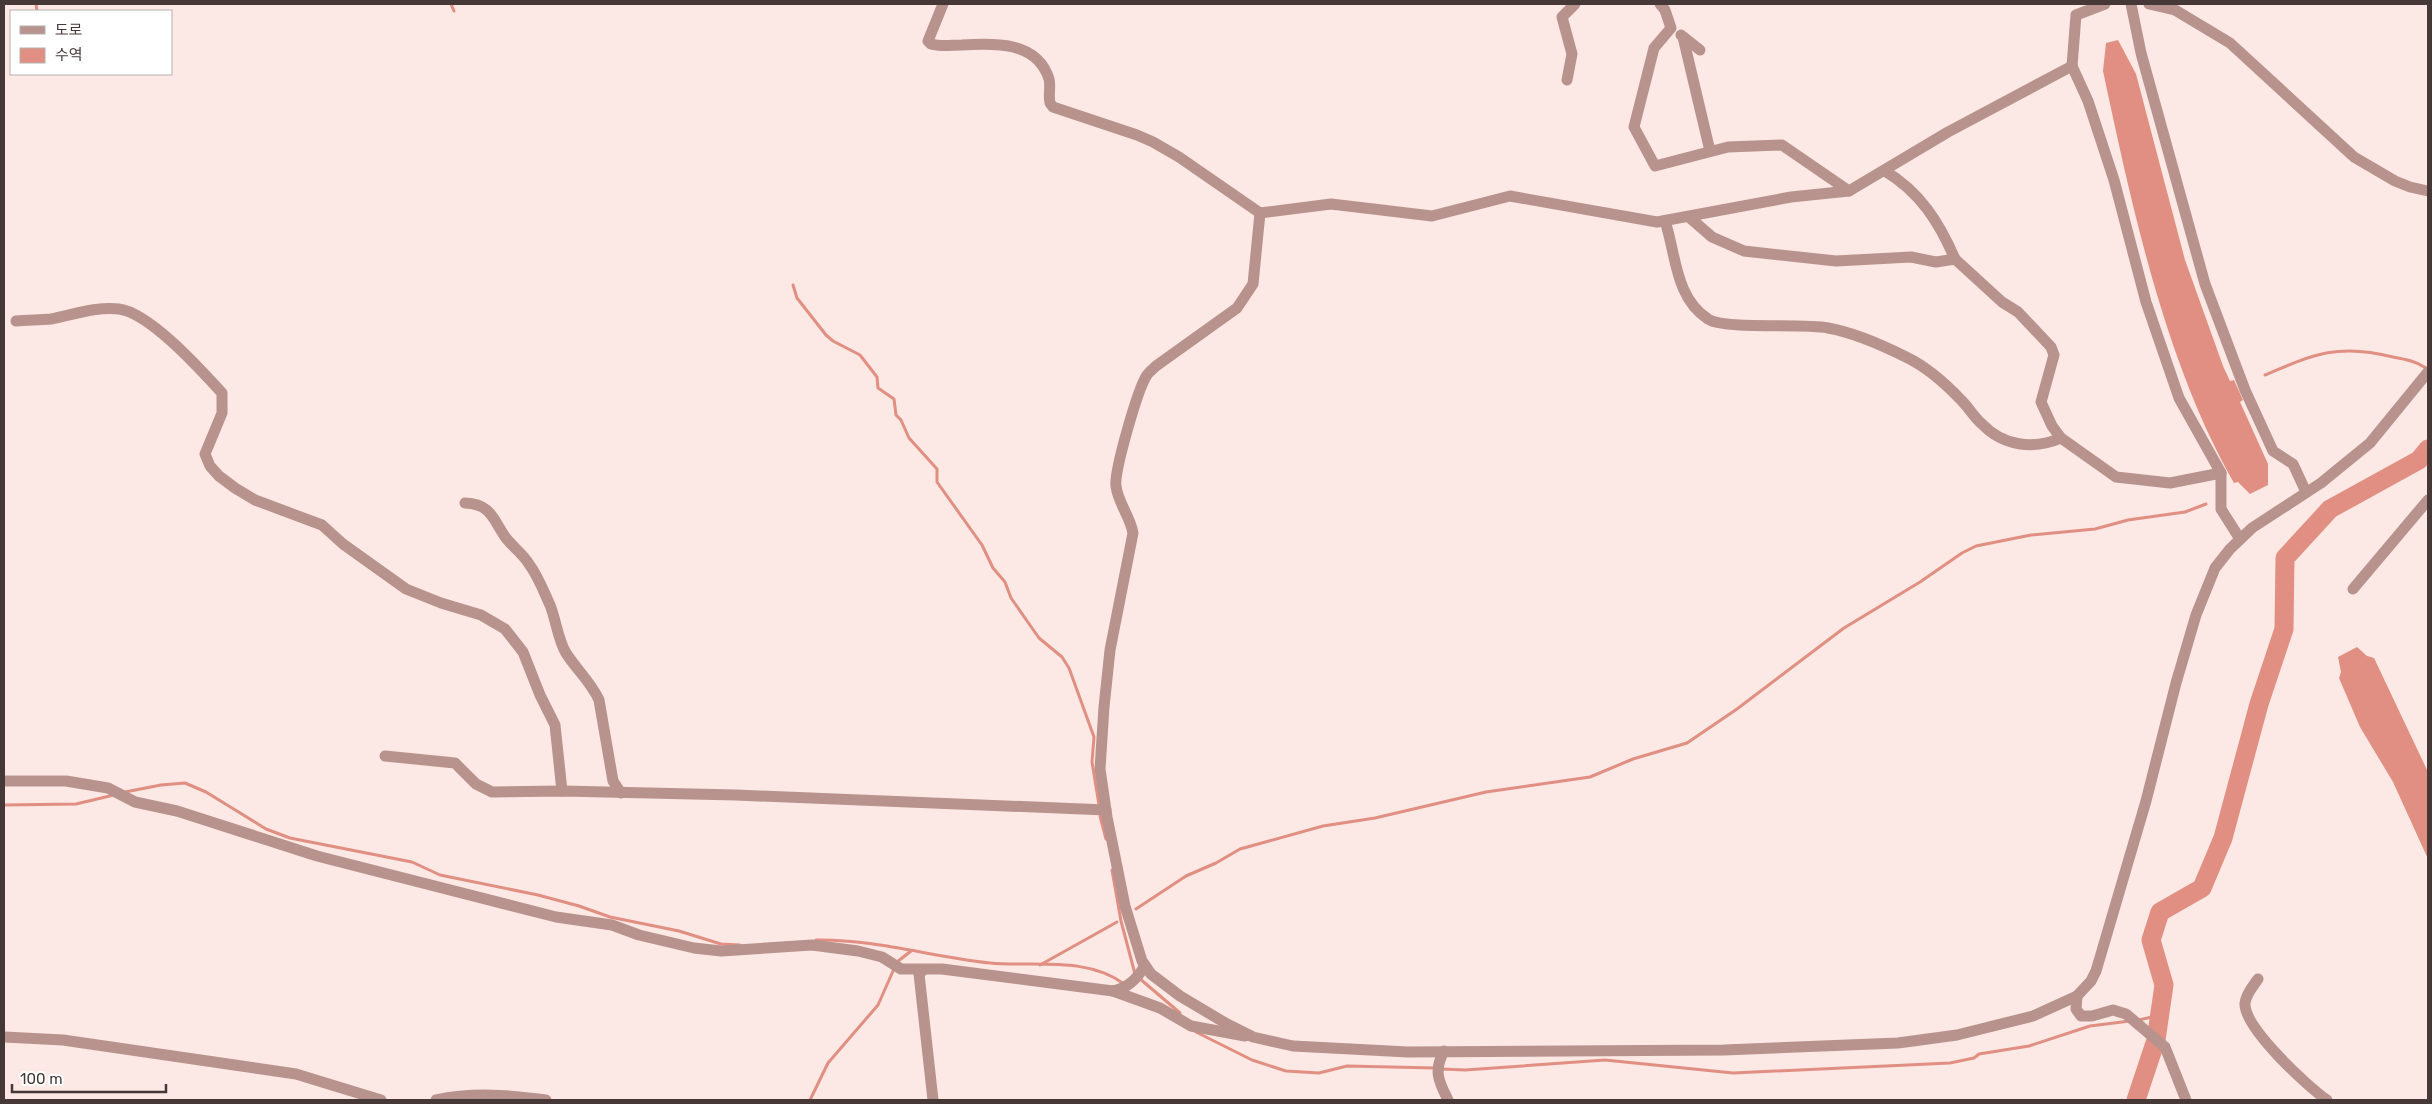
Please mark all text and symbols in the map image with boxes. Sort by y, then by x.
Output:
legend [10,10,172,75]
text: 도로 [55,21,83,39]
text: 수역 [55,46,83,64]
scale bar [12,1062,166,1094]
text: 100 m [20,1070,62,1088]

